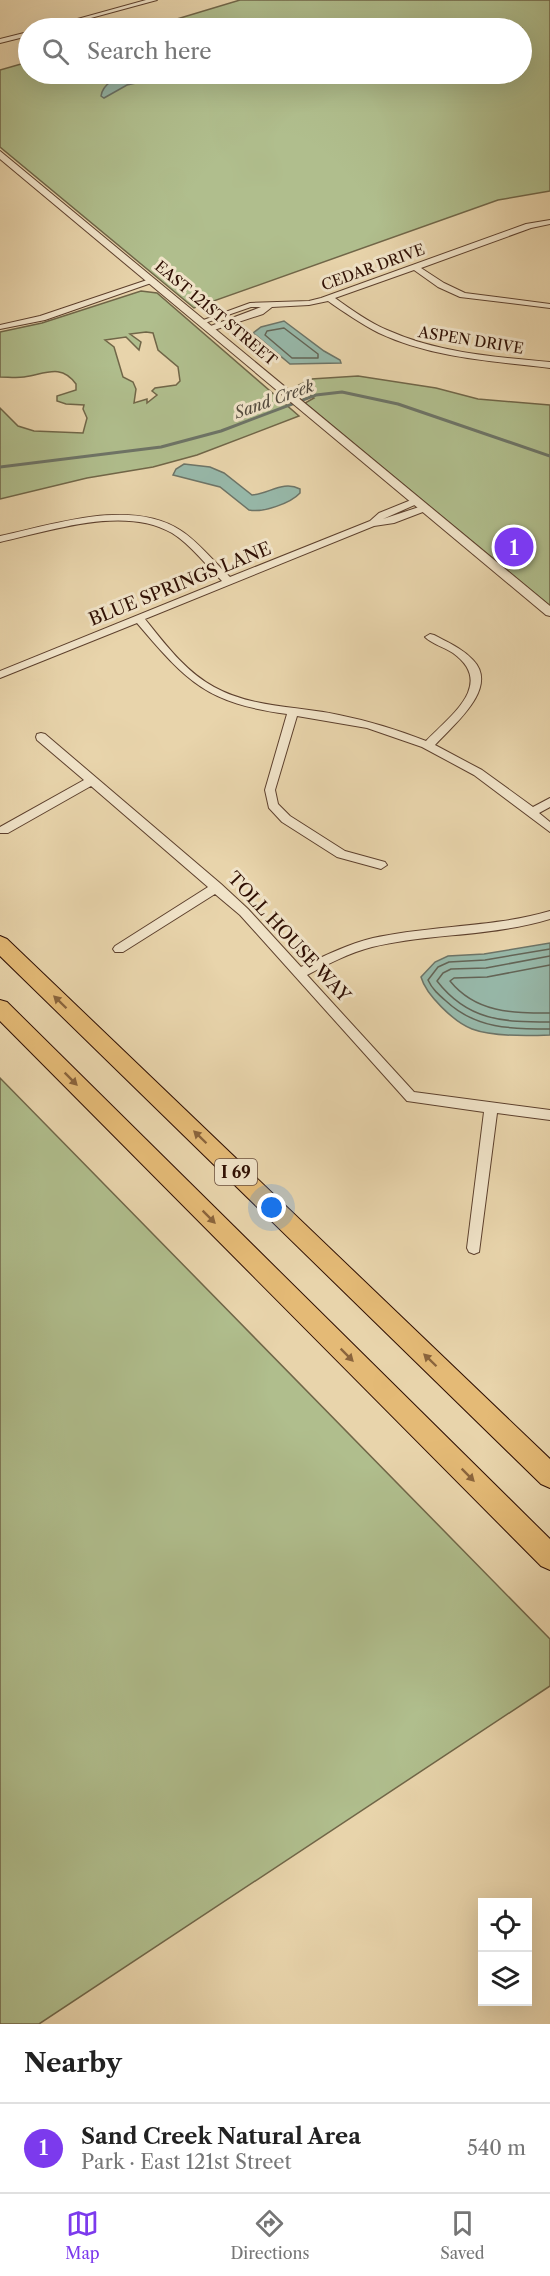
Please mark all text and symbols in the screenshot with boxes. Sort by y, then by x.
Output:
search box [18,18,532,84]
icon: search [39,35,72,68]
text: Search here [87,38,212,65]
street label: CEDAR DRIVE [319,239,427,295]
street label: EAST 121ST STREET [151,256,281,370]
street label: ASPEN DRIVE [416,322,525,358]
water label: Sand Creek [231,375,317,423]
pin: 1 [494,524,534,570]
street label: BLUE SPRINGS LANE [86,537,274,631]
street label: TOLL HOUSE WAY [223,867,356,1008]
one-way arrow [53,995,67,1009]
one-way arrow [64,1072,79,1086]
one-way arrow [192,1130,207,1144]
road number: I 69 [215,1159,257,1185]
your location [257,1193,286,1222]
one-way arrow [202,1209,216,1223]
one-way arrow [340,1347,354,1361]
one-way arrow [424,1354,438,1368]
one-way arrow [460,1467,474,1481]
map controls [478,1898,532,2006]
button: locate [478,1898,532,1952]
button: layers [478,1952,532,2006]
text: Nearby [24,2047,122,2079]
text: Sand Creek Natural Area [81,2123,361,2150]
text: 1 [39,2136,48,2160]
text: 540 m [467,2136,526,2160]
text: Park · East 121st Street [81,2150,292,2174]
tab: Map [65,2207,100,2263]
tab: Directions [230,2207,309,2263]
tab: Saved [440,2207,485,2263]

